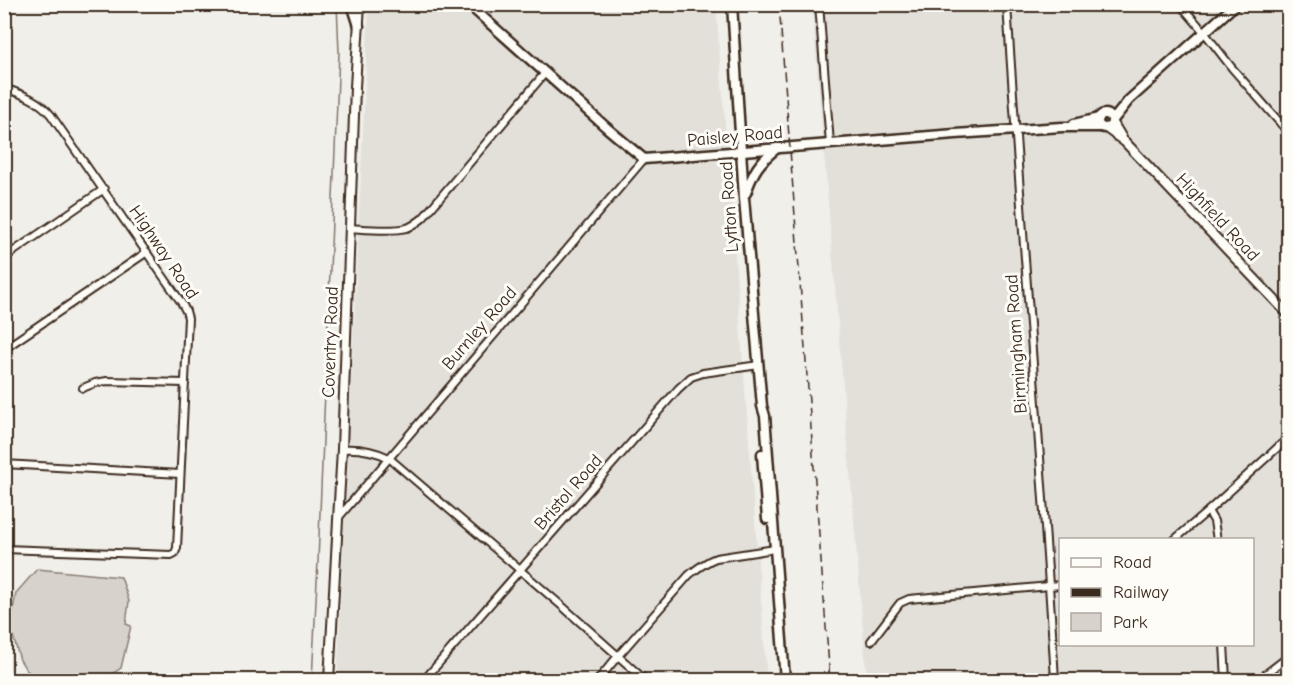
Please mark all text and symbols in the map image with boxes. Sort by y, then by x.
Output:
street label: Paisley Road [686,122,784,151]
street label: Lytton Road [716,161,743,253]
street label: Highfield Road [1171,169,1264,266]
street label: Highway Road [124,201,203,303]
street label: Birmingham Road [1001,274,1032,414]
street label: Burnley Road [438,282,521,374]
street label: Coventry Road [318,286,343,398]
street label: Bristol Road [530,450,607,534]
legend [1059,538,1254,646]
text: Road [1113,552,1152,573]
text: Railway [1113,582,1170,603]
text: Park [1113,612,1148,633]

